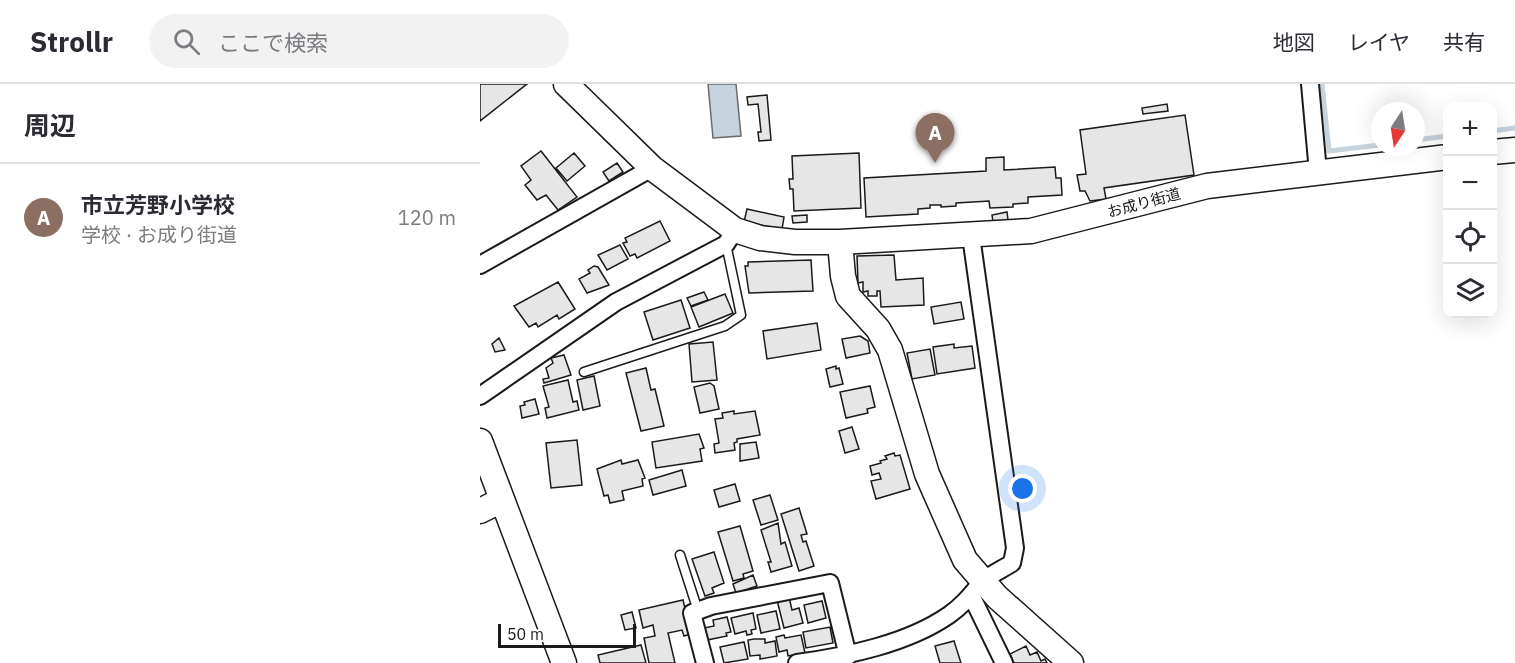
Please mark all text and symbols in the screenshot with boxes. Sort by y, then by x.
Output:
search box [149,14,569,68]
text: Strollr [30,23,113,60]
icon: search [170,25,203,58]
text: ここで検索 [218,28,328,57]
text: 地図 [1273,28,1315,56]
text: レイヤ [1348,28,1410,56]
text: 共有 [1443,28,1485,56]
north arrow [1371,102,1425,156]
map controls [1443,102,1497,318]
button: + [1443,102,1497,156]
text: 周辺 [24,108,76,142]
pin: A [916,113,954,163]
button: − [1443,156,1497,210]
street label: お成り街道 [1105,184,1183,221]
text: 市立芳野小学校 [81,190,235,219]
text: A [37,204,50,231]
text: 120 m [398,204,456,231]
button: locate [1443,210,1497,264]
text: 学校 · お成り街道 [81,221,237,248]
button: layers [1443,264,1497,318]
your location [1008,474,1037,503]
scale bar [498,621,636,648]
text: 50 m [507,624,544,644]

